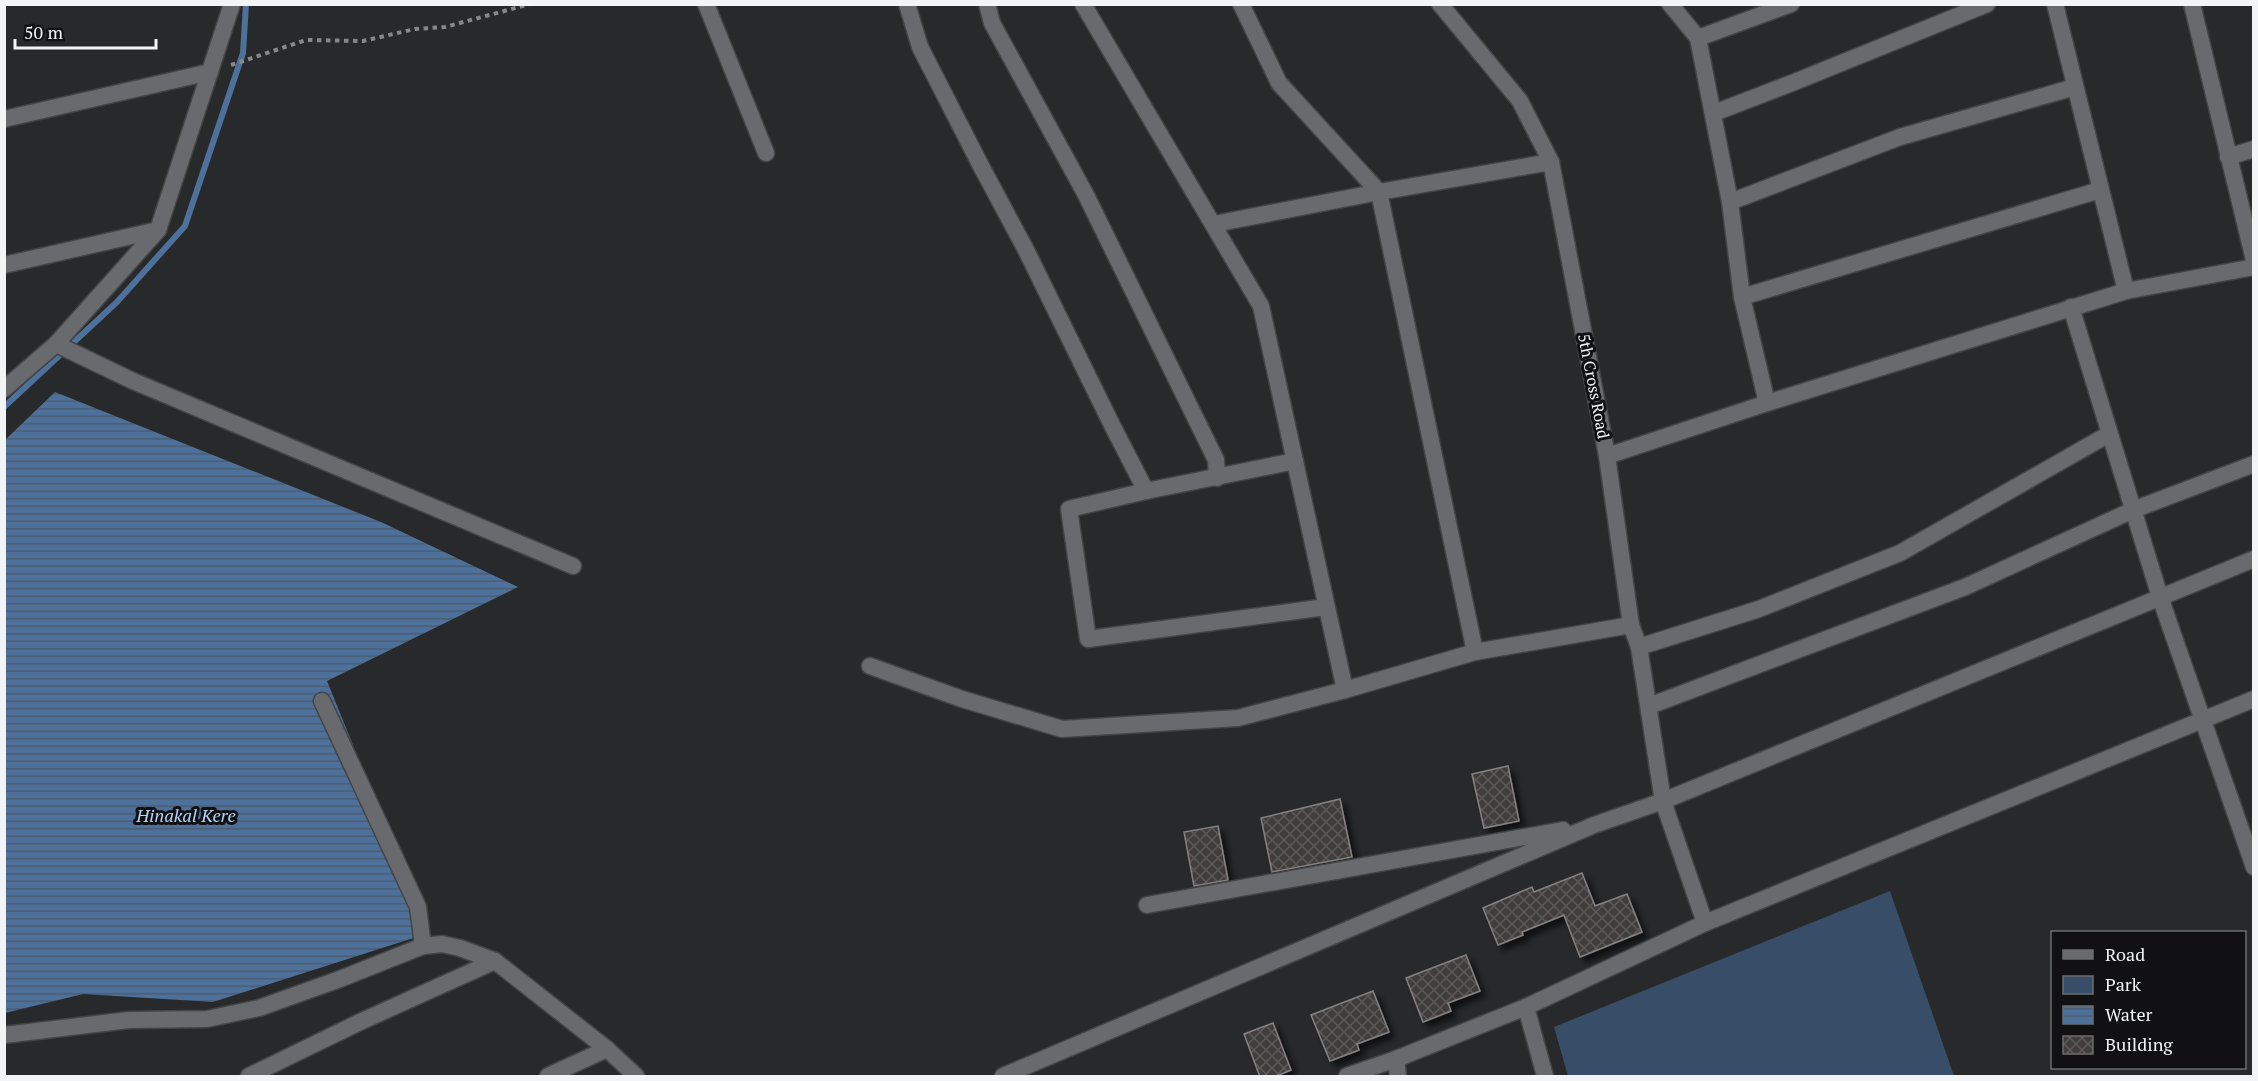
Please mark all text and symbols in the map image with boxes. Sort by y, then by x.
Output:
scale bar [15,12,156,50]
text: 50 m [24,20,64,44]
street label: 5th Cross Road [1573,332,1615,440]
water label: Hinakal Kere [135,803,236,827]
legend [2051,931,2246,1069]
text: Road [2105,942,2145,966]
text: Park [2105,972,2142,996]
text: Water [2105,1002,2152,1026]
text: Building [2105,1032,2173,1056]

